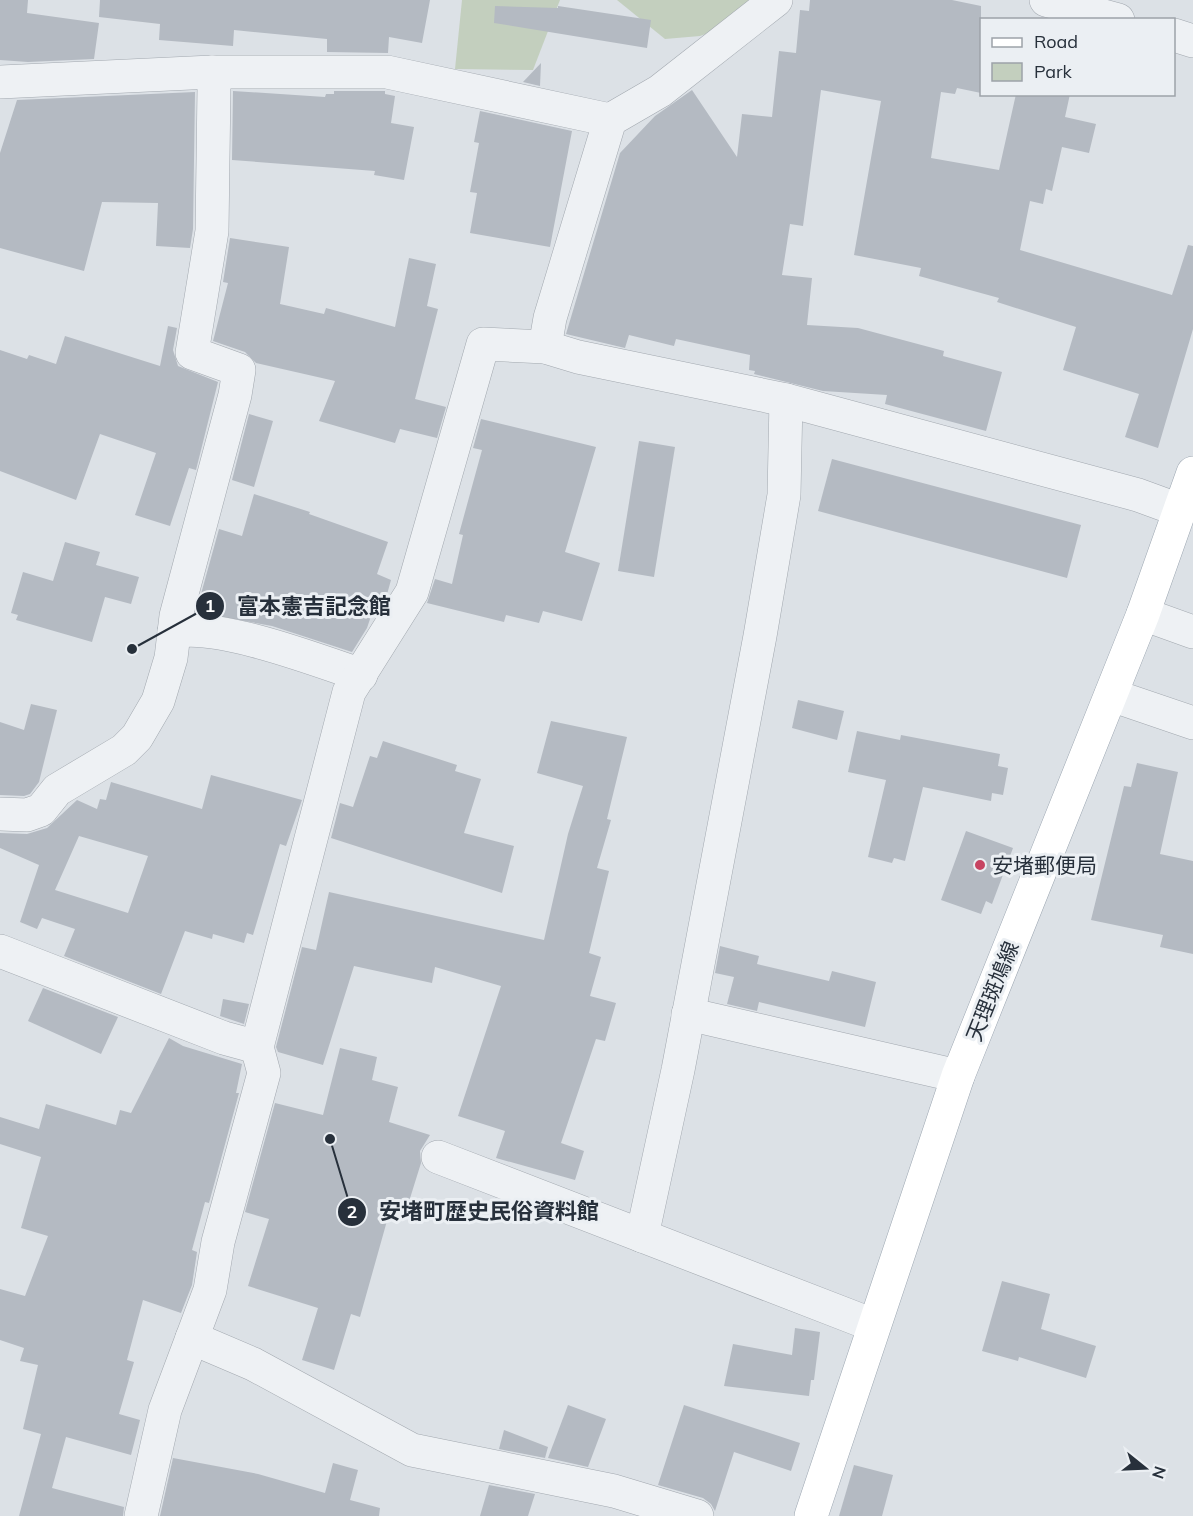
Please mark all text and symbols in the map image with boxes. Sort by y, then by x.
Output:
legend [980,18,1175,96]
text: Road [1034,30,1078,53]
text: Park [1034,60,1073,83]
callout: 富本憲吉記念館 [195,586,403,626]
text: 富本憲吉記念館 [237,592,391,620]
text: 1 [205,594,215,617]
place label: 安堵郵便局 [992,852,1097,878]
marker: 安堵郵便局 [973,858,987,872]
street label: 天理斑鳩線 [960,937,1024,1045]
callout: 安堵町歴史民俗資料館 [337,1192,611,1232]
text: 安堵町歴史民俗資料館 [379,1197,599,1225]
text: 2 [347,1200,357,1223]
north arrow [1115,1438,1175,1498]
text: N [1148,1464,1171,1481]

